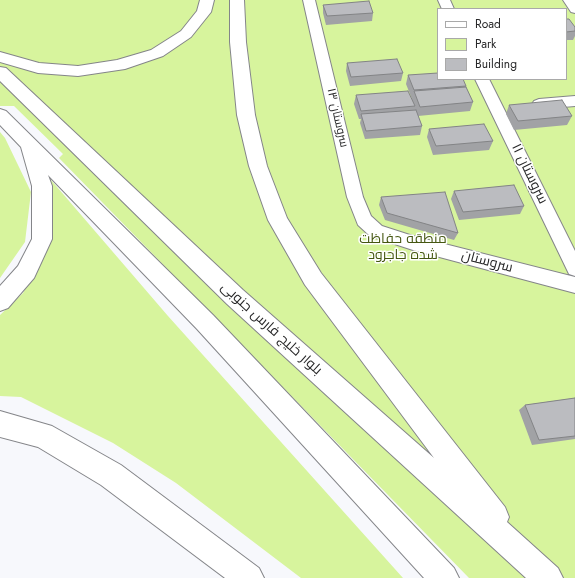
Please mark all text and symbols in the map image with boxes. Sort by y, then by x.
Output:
legend [437,8,567,80]
text: Road [475,15,501,33]
text: Park [475,35,496,53]
text: Building [475,55,517,73]
street label: سروستان ۱۳ [323,87,351,149]
street label: سروستان ۱۱ [507,141,551,207]
park label: منطقه حفاظت شده جاجرود [359,232,447,264]
street label: سروستان [460,247,514,277]
street label: بلوار خلیج فارس جنوبی [217,279,325,379]

